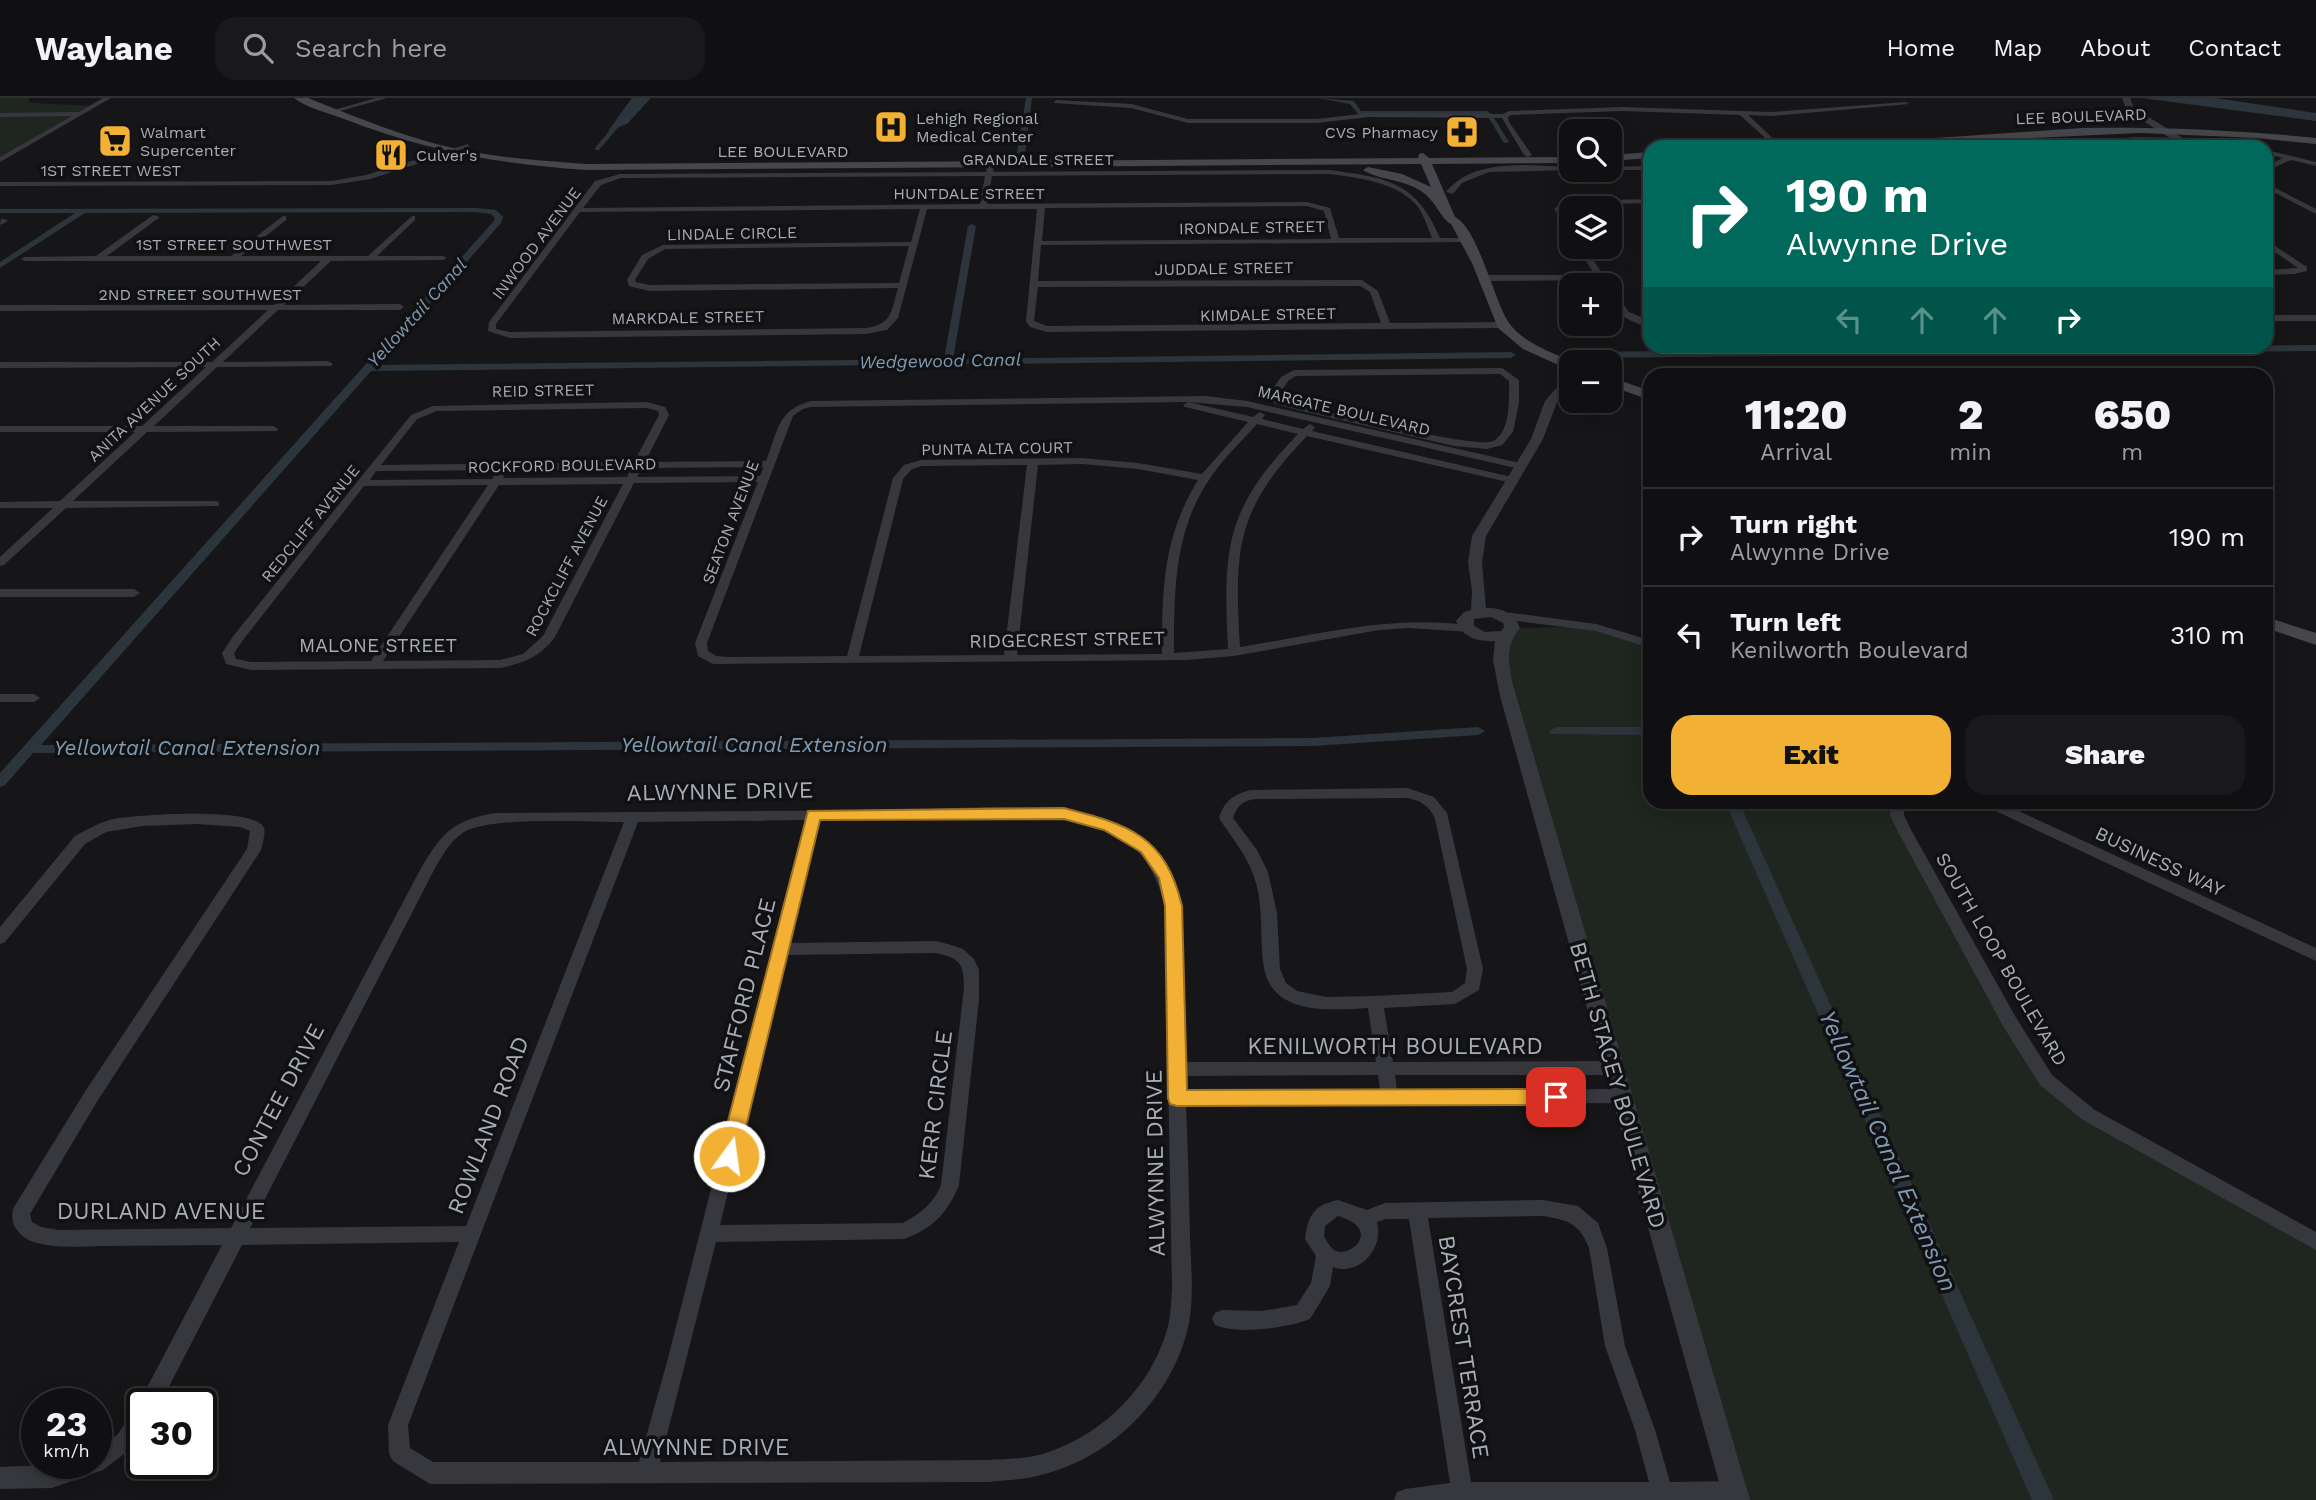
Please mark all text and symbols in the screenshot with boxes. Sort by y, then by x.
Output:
search box [215,17,705,80]
text: Waylane [35,29,173,68]
icon: search [239,29,277,67]
text: Search here [295,33,447,63]
text: Home [1887,34,1955,62]
text: Map [1993,34,2042,62]
text: About [2080,34,2150,62]
text: Contact [2188,34,2281,62]
street label: LEE BOULEVARD [2015,105,2147,128]
hospital icon: Lehigh Regional Medical Center [872,108,910,146]
place label: Lehigh Regional Medical Center [916,109,1039,146]
pharmacy icon: CVS Pharmacy [1443,113,1481,151]
map controls [1559,119,1622,413]
button: search [1559,119,1622,182]
supermarket icon: Walmart Supercenter [96,122,134,160]
place label: Walmart Supercenter [140,123,237,160]
place label: CVS Pharmacy [1325,123,1439,142]
restaurant icon: Culver's [372,136,410,174]
street label: LEE BOULEVARD [717,142,849,161]
place label: Culver's [416,146,477,165]
street label: GRANDALE STREET [962,150,1114,169]
street label: 1ST STREET WEST [41,161,182,180]
text: 190 m [1786,166,1929,224]
icon: right [1671,168,1762,259]
street label: INWOOD AVENUE [488,183,585,303]
street label: HUNTDALE STREET [893,184,1045,203]
button: layers [1559,196,1622,259]
street label: IRONDALE STREET [1179,217,1326,238]
street label: LINDALE CIRCLE [667,223,797,244]
text: Alwynne Drive [1786,225,2008,263]
street label: 1ST STREET SOUTHWEST [136,235,332,254]
water label: Yellowtail Canal [362,254,471,371]
street label: JUDDALE STREET [1154,258,1294,279]
button: + [1559,273,1622,336]
street label: 2ND STREET SOUTHWEST [98,285,302,304]
icon: left [1830,301,1868,339]
icon: ahead [1903,301,1941,339]
icon: ahead [1976,301,2014,339]
icon: right [2049,301,2087,339]
street label: KIMDALE STREET [1200,304,1337,325]
street label: MARKDALE STREET [612,307,765,328]
street label: ANITA AVENUE SOUTH [84,333,224,466]
water label: Wedgewood Canal [859,349,1021,372]
button: − [1559,350,1622,413]
street label: REID STREET [491,380,595,401]
street label: MARGATE BOULEVARD [1256,381,1432,440]
text: 11:20 [1745,390,1848,439]
text: 2 [1958,390,1983,439]
text: 650 [2093,390,2171,439]
street label: PUNTA ALTA COURT [921,438,1073,459]
text: Arrival [1760,439,1832,466]
text: min [1949,439,1992,466]
text: m [2121,439,2143,466]
street label: ROCKFORD BOULEVARD [467,454,657,477]
street label: SEATON AVENUE [698,458,763,587]
street label: REDCLIFF AVENUE [257,461,363,586]
street label: ROCKCLIFF AVENUE [521,493,611,640]
text: Turn right [1730,509,1857,539]
icon: right [1671,518,1709,556]
text: 190 m [2169,522,2245,552]
text: Alwynne Drive [1730,539,1890,566]
text: Turn left [1730,607,1841,637]
icon: left [1671,616,1709,654]
text: 310 m [2170,620,2245,650]
street label: RIDGECREST STREET [969,626,1165,653]
street label: MALONE STREET [299,634,457,657]
text: Kenilworth Boulevard [1730,637,1969,664]
button: Exit [1671,715,1951,795]
button: Share [1965,715,2245,795]
water label: Yellowtail Canal Extension [621,732,887,757]
water label: Yellowtail Canal Extension [54,735,320,760]
street label: ALWYNNE DRIVE [626,776,814,807]
street label: BUSINESS WAY [2092,821,2228,901]
street label: SOUTH LOOP BOULEVARD [1931,849,2072,1070]
street label: STAFFORD PLACE [707,895,782,1095]
street label: BETH STACEY BOULEVARD [1564,939,1671,1232]
water label: Yellowtail Canal Extension [1813,1006,1963,1296]
street label: CONTEE DRIVE [227,1019,330,1181]
street label: KERR CIRCLE [913,1029,958,1181]
street label: ROWLAND ROAD [442,1033,535,1218]
street label: KENILWORTH BOULEVARD [1247,1033,1543,1060]
pin [1526,1067,1586,1127]
street label: ALWYNNE DRIVE [1140,1069,1171,1257]
icon: arrive [1537,1078,1575,1116]
position arrow [692,1119,766,1193]
street label: DURLAND AVENUE [57,1198,265,1225]
street label: BAYCREST TERRACE [1433,1233,1494,1461]
speed limit sign: 30 [126,1388,217,1479]
text: 23 [46,1403,87,1445]
street label: ALWYNNE DRIVE [603,1434,789,1461]
text: km/h [43,1440,90,1461]

